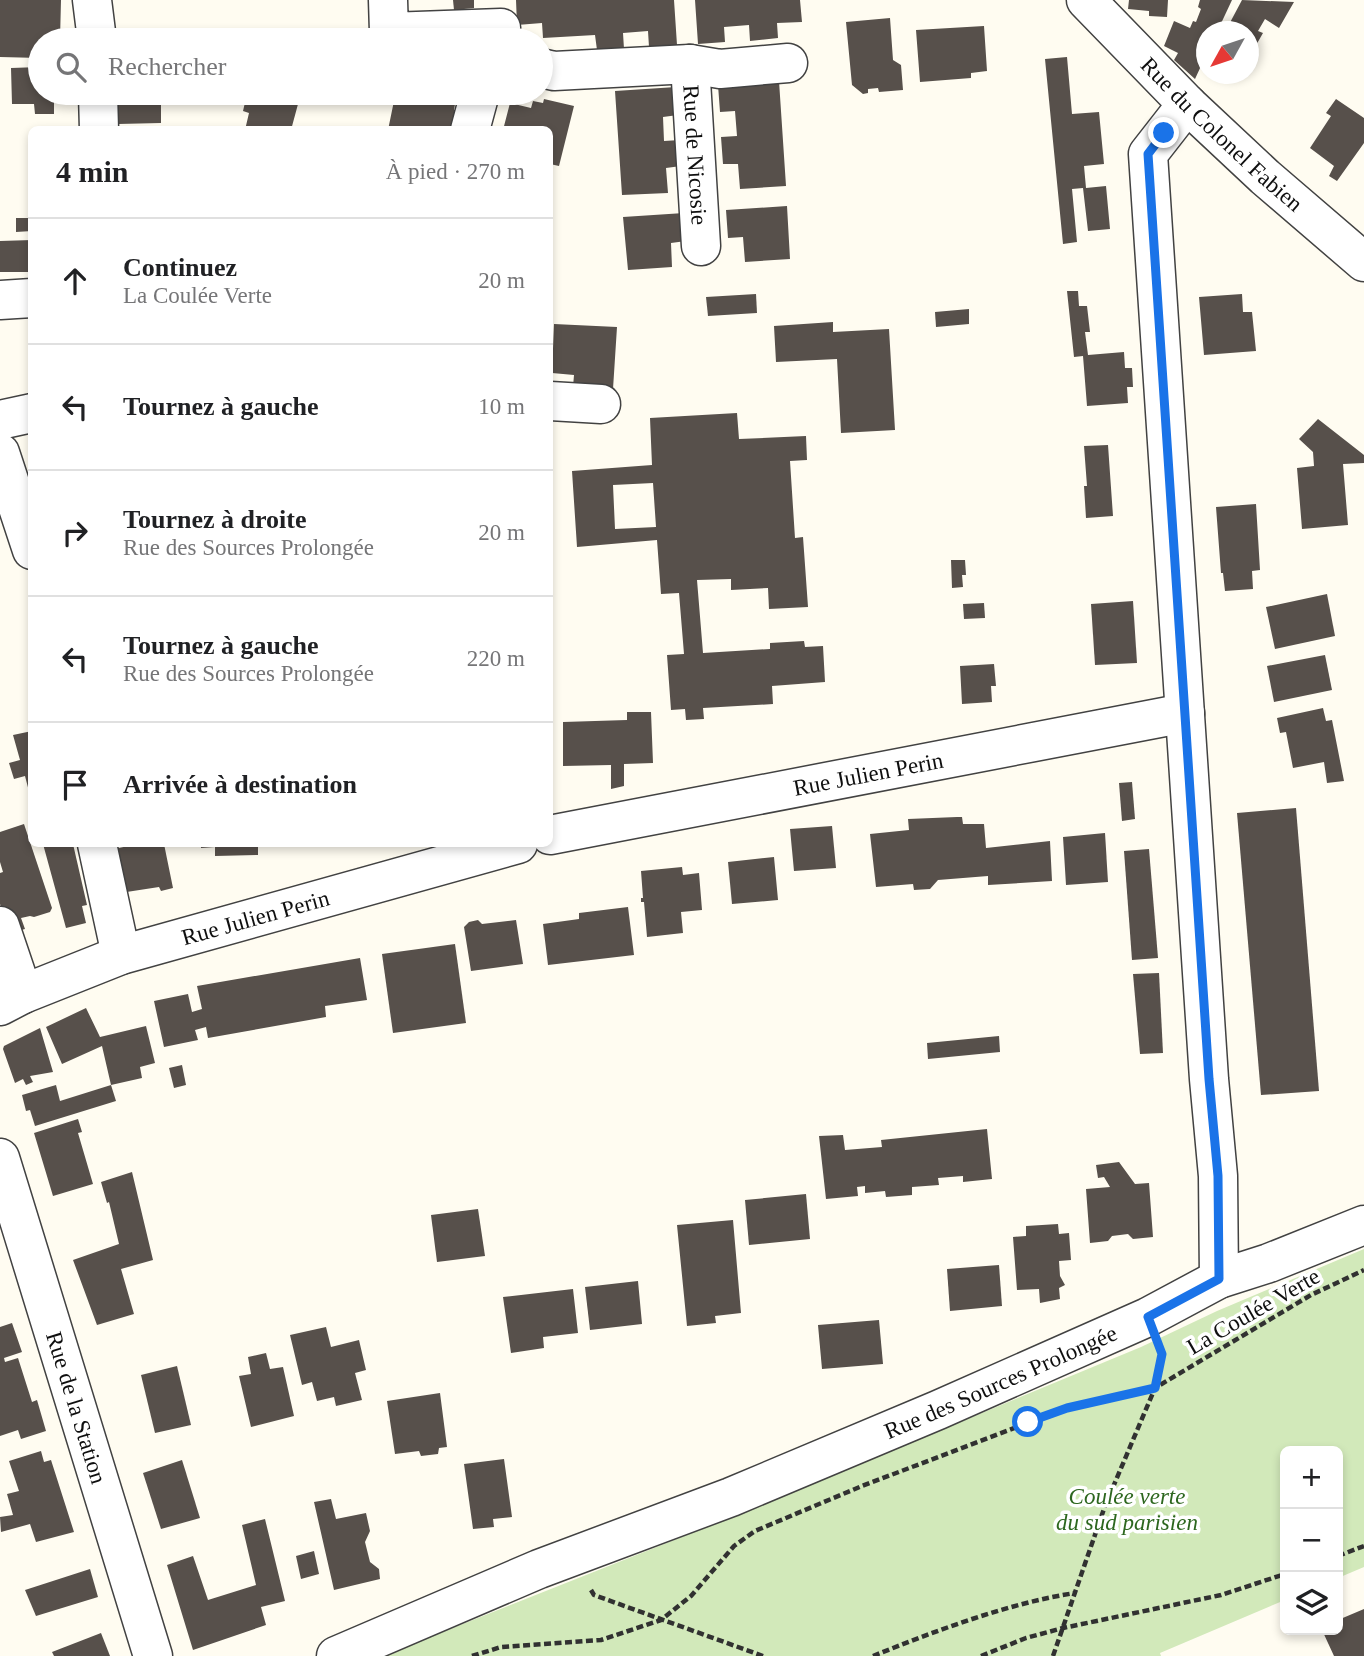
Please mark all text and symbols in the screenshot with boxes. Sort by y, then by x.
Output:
north arrow [1196,21,1259,84]
search box [28,28,553,105]
icon: search [52,48,90,86]
text: Rechercher [108,52,226,81]
street label: Rue du Colonel Fabien [1136,52,1308,217]
street label: Rue de Nicosie [678,84,712,226]
route end [1148,117,1179,148]
text: 4 min [56,155,129,188]
text: À pied · 270 m [386,159,525,184]
text: Continuez [123,253,237,282]
icon: ahead [56,262,94,300]
text: 20 m [478,268,525,293]
text: La Coulée Verte [123,283,272,308]
icon: left [56,388,94,426]
text: Tournez à gauche [123,392,319,421]
text: 10 m [478,394,525,419]
text: Tournez à droite [123,505,306,534]
icon: right [56,514,94,552]
text: 20 m [478,520,525,545]
text: Rue des Sources Prolongée [123,535,374,560]
text: Tournez à gauche [123,631,319,660]
icon: left [56,640,94,678]
text: 220 m [467,646,525,671]
text: Rue des Sources Prolongée [123,661,374,686]
street label: Rue Julien Perin [791,748,946,801]
icon: arrive [56,766,94,804]
text: Arrivée à destination [123,770,357,799]
street label: Rue Julien Perin [179,885,333,950]
street label: La Coulée Verte [1182,1263,1324,1360]
street label: Rue des Sources Prolongée [881,1320,1121,1444]
street label: Rue de la Station [41,1329,111,1487]
route start [1012,1406,1043,1437]
map controls [1280,1446,1343,1635]
button: + [1280,1446,1343,1509]
park label: Coulée verte du sud parisien [1056,1484,1198,1535]
button: − [1280,1509,1343,1572]
button: layers [1280,1572,1343,1635]

